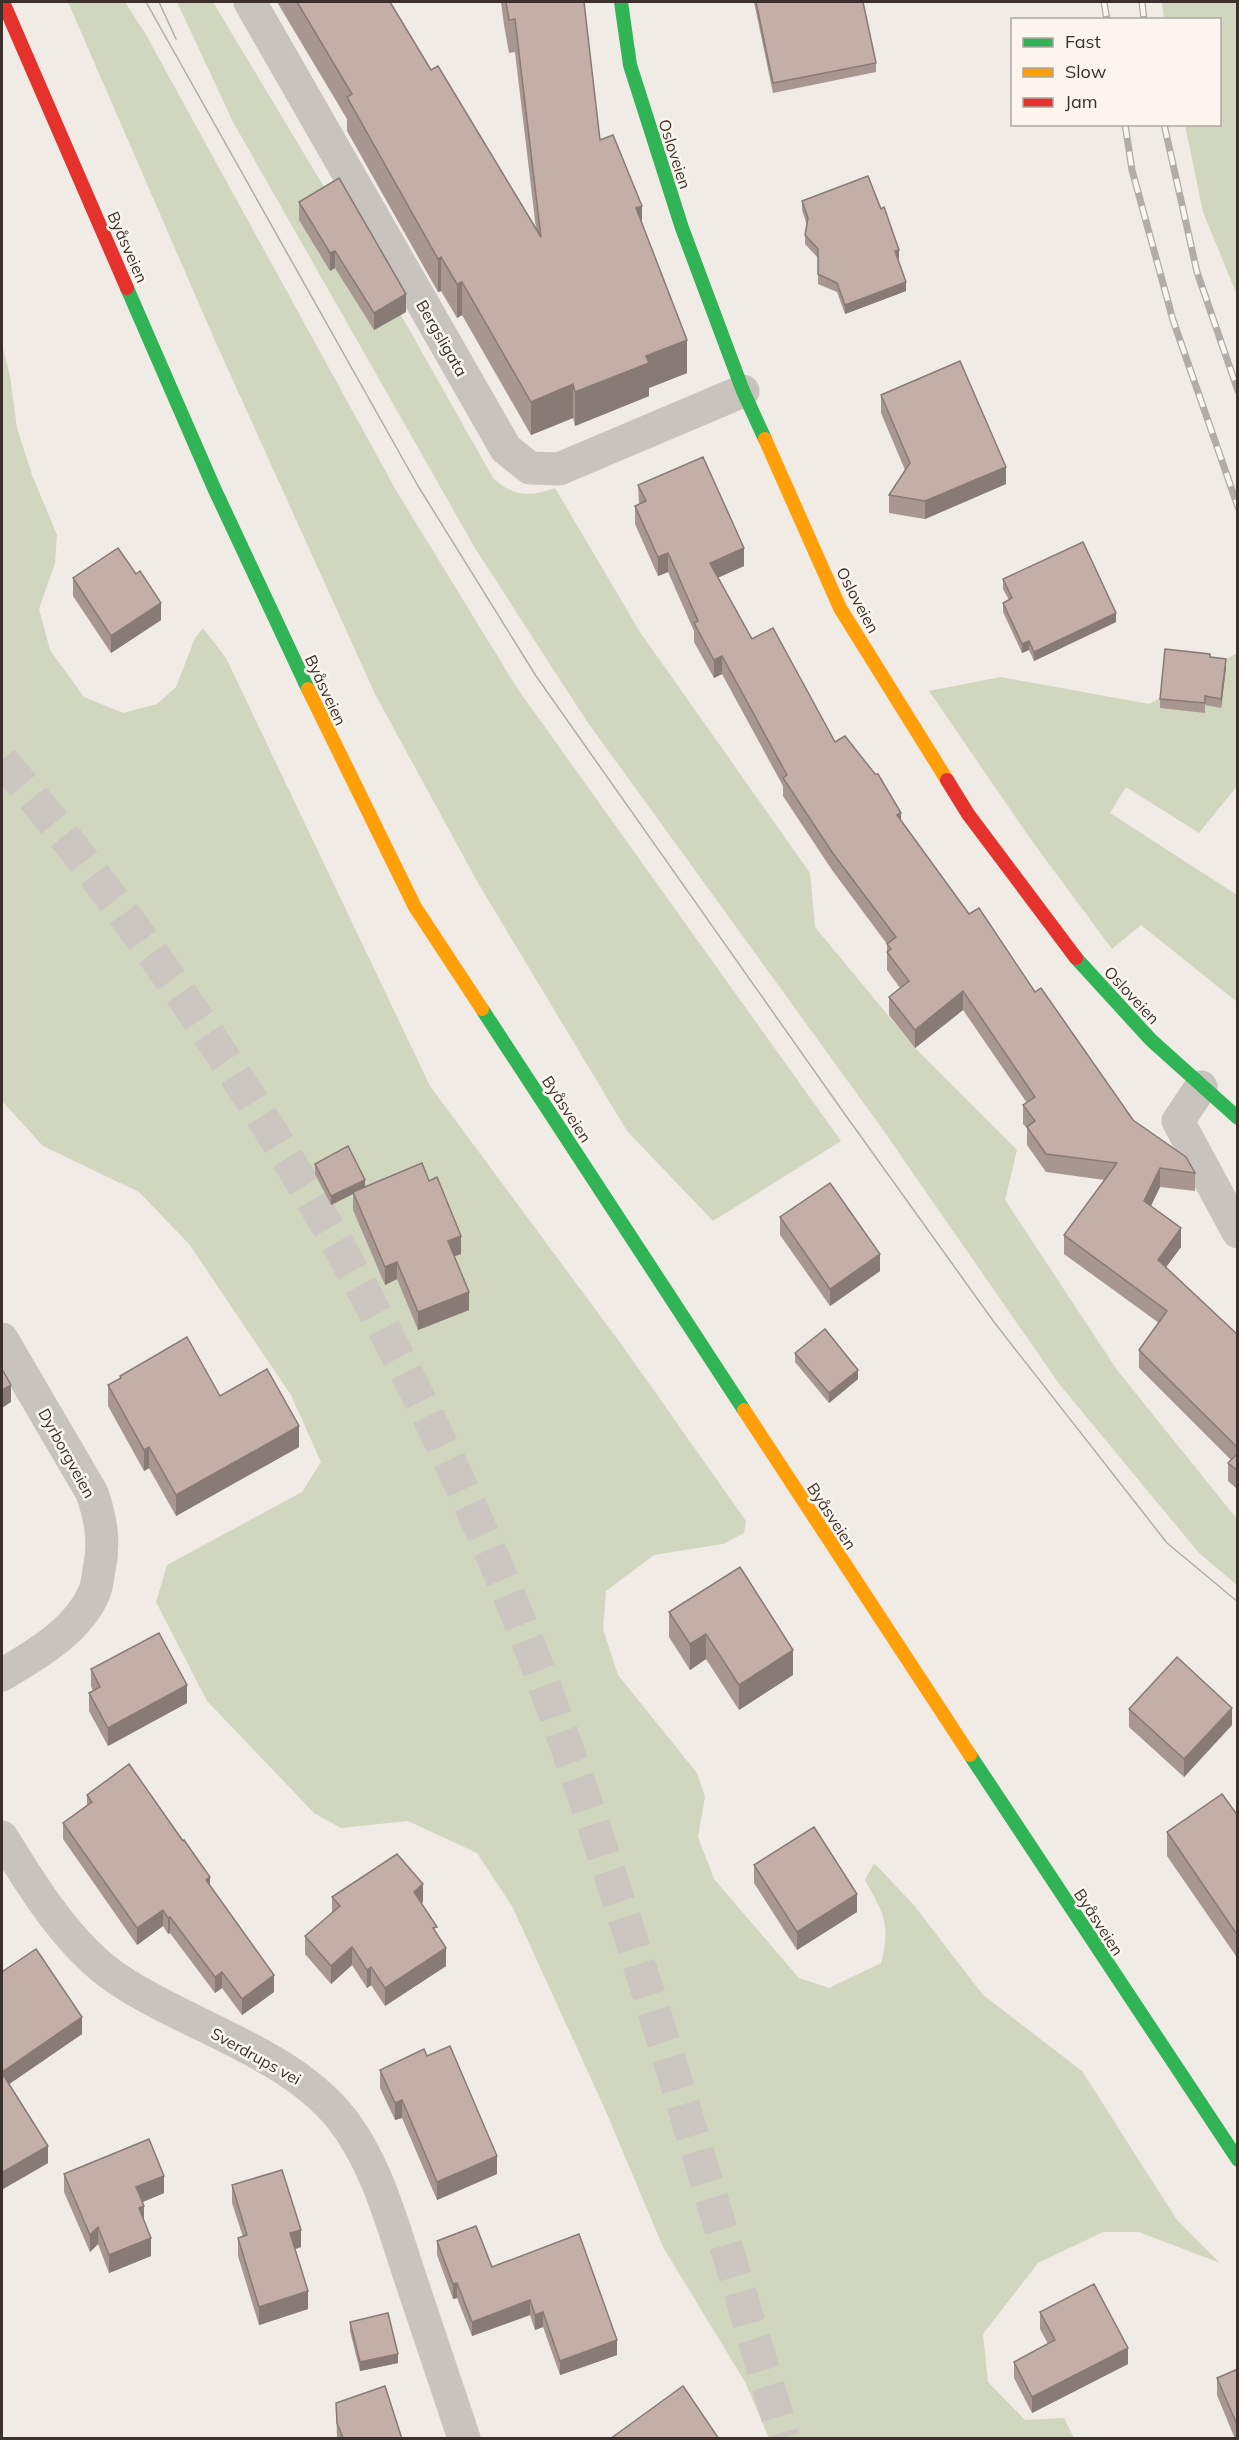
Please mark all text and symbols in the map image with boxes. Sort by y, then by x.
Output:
legend [1011,18,1221,126]
text: Fast [1065,30,1101,53]
text: Slow [1065,60,1107,83]
text: Jam [1065,90,1098,113]
street label: Osloveien [654,117,696,191]
street label: Byåsveien [103,208,153,286]
street label: Bergsligata [412,296,472,380]
street label: Osloveien [832,563,884,637]
street label: Byåsveien [301,651,351,729]
street label: Osloveien [1100,962,1164,1028]
street label: Byåsveien [538,1072,596,1146]
street label: Dyrborgveien [34,1405,100,1501]
street label: Byåsveien [803,1479,861,1553]
street label: Byåsveien [1070,1885,1128,1959]
street label: Sverdrups vei [207,2023,305,2089]

